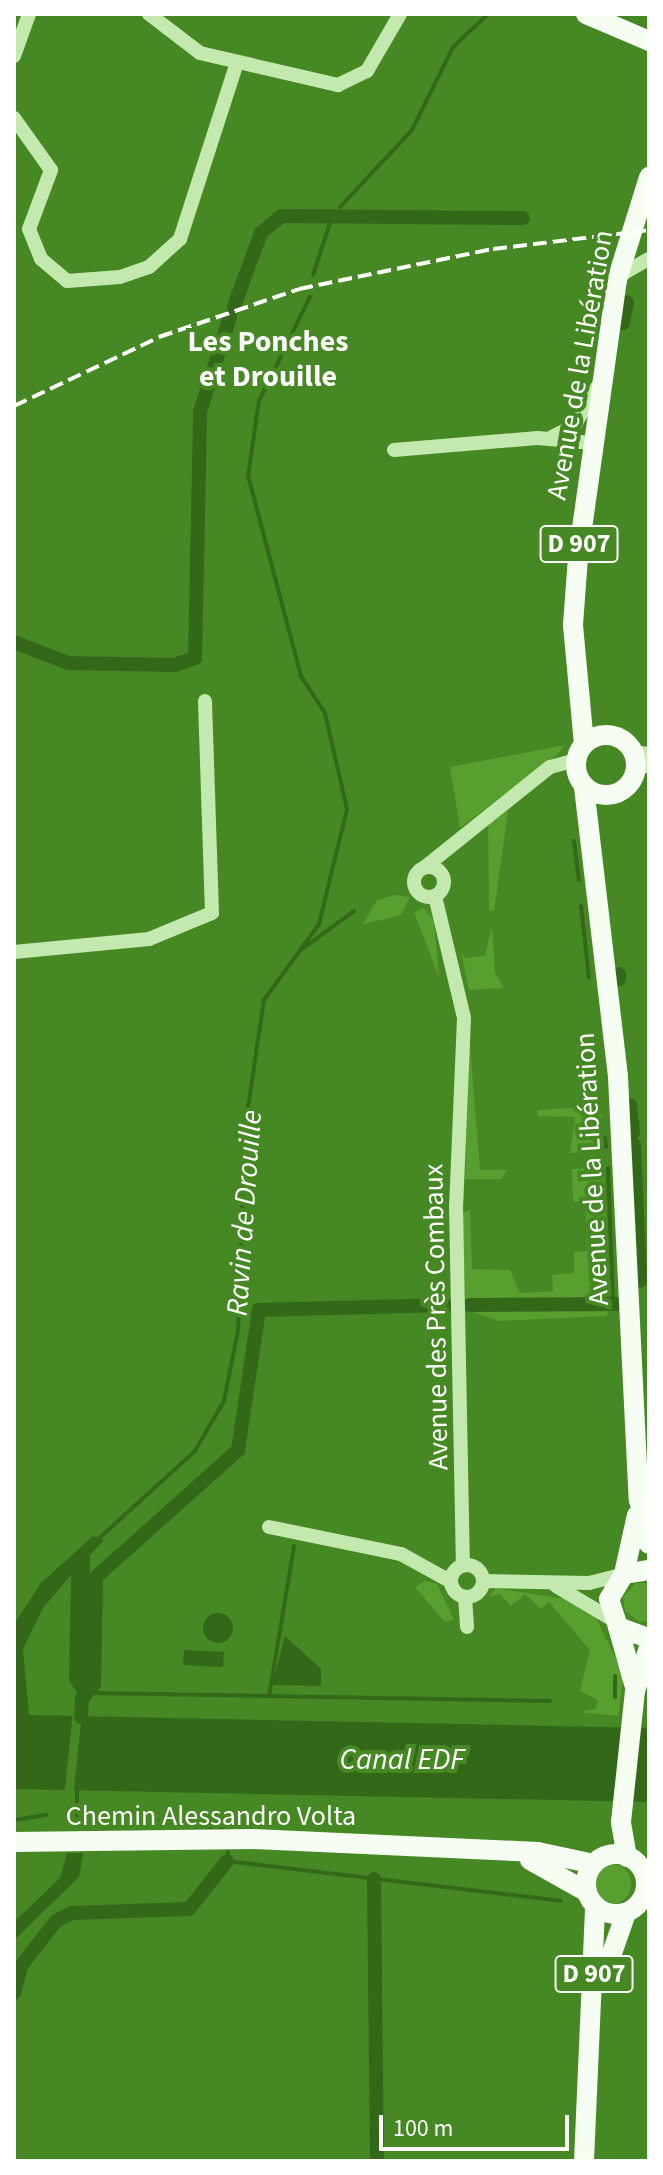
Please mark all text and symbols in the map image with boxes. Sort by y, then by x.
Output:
street label: Avenue de la Libération [540,228,620,502]
district label: Les Ponches et Drouille [187,324,349,394]
road number: D 907 [539,522,619,566]
street label: Avenue de la Libération [568,1032,616,1306]
water label: Ravin de Drouille [220,1109,270,1317]
street label: Avenue des Près Combaux [417,1163,455,1471]
water label: Canal EDF [340,1742,464,1778]
street label: Chemin Alessandro Volta [66,1799,356,1833]
road number: D 907 [554,1952,634,1996]
scale bar [383,2099,573,2149]
text: 100 m [393,2111,453,2146]

